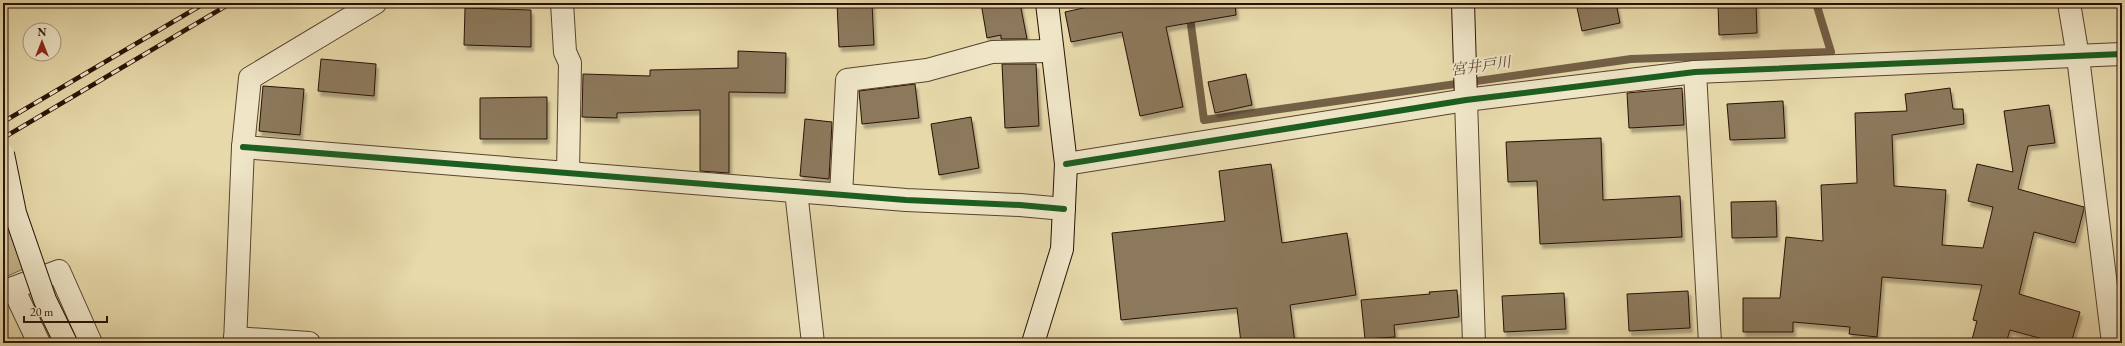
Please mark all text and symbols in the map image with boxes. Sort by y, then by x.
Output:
north arrow [22,22,62,62]
text: N [38,25,47,39]
water label: 宮井戸川 [1450,52,1514,79]
scale bar [24,298,107,324]
text: 20 m [30,304,54,320]

